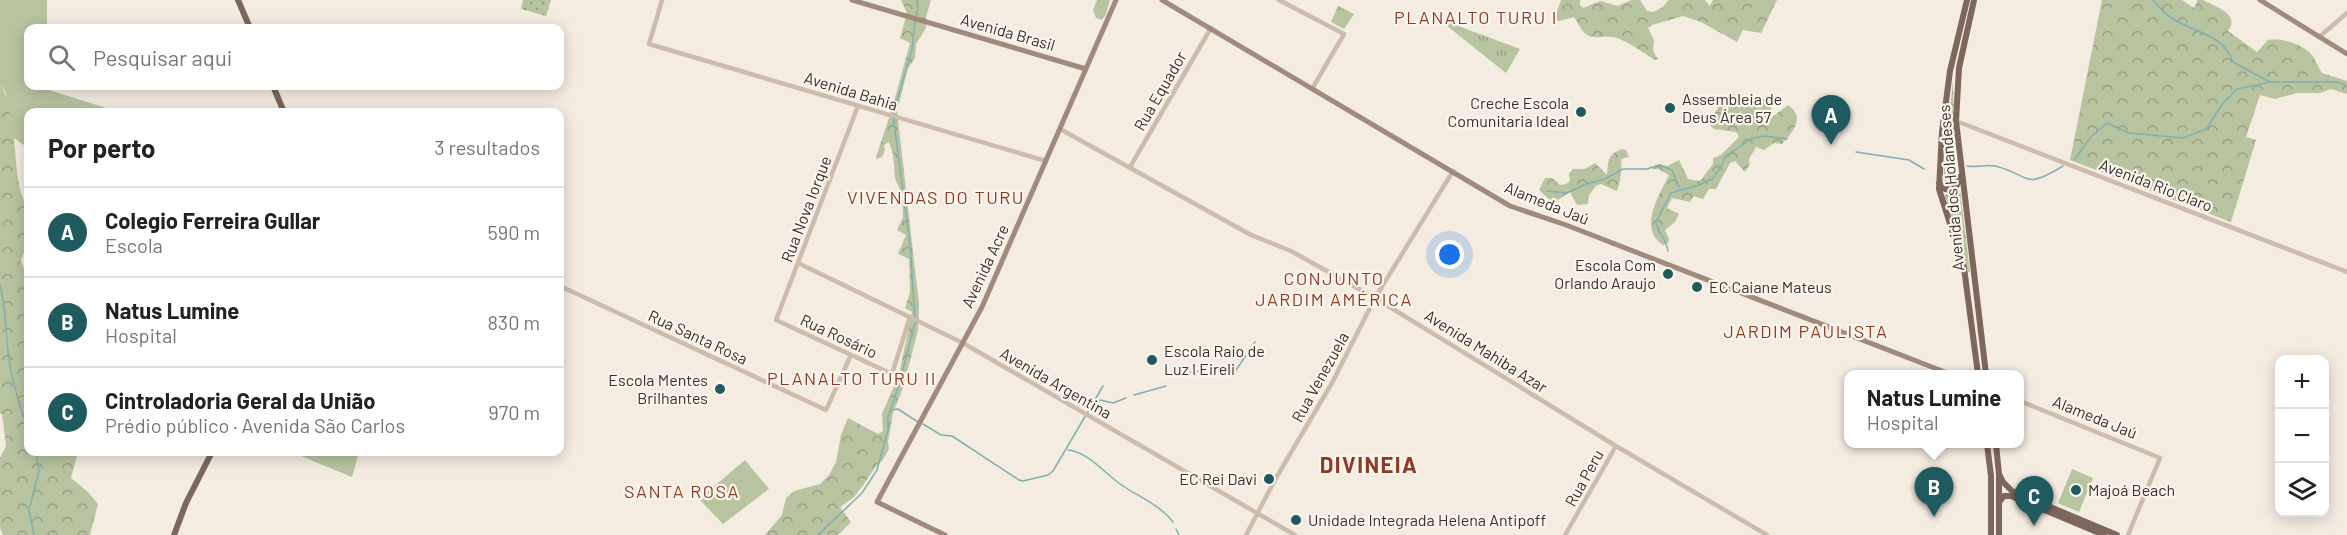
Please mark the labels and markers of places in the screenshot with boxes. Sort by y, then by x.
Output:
place label: Assembleia de Deus Área 57 [1682,89,1782,126]
place label: Creche Escola Comunitaria Ideal [1448,93,1569,130]
pin: A [1812,96,1850,145]
marker: Assembleia de Deus Área 57 [1663,101,1677,115]
marker: Creche Escola Comunitaria Ideal [1574,105,1588,119]
place label: Escola Com Orlando Araujo [1554,255,1656,292]
marker: Escola Com Orlando Araujo [1661,267,1675,281]
place label: EC Caiane Mateus [1709,277,1832,296]
marker: EC Caiane Mateus [1690,280,1704,294]
place label: Escola Raio de Luz I Eireli [1164,341,1265,378]
marker: Escola Raio de Luz I Eireli [1145,353,1159,367]
place label: Escola Mentes Brilhantes [608,370,708,407]
marker: Escola Mentes Brilhantes [713,382,727,396]
pin: B [1914,468,1954,517]
place label: EC Rei Davi [1179,469,1257,488]
marker: EC Rei Davi [1262,472,1276,486]
pin: C [2014,476,2054,526]
place label: Majoá Beach [2088,480,2175,499]
marker: Majoá Beach [2069,483,2083,497]
place label: Unidade Integrada Helena Antipoff [1308,510,1546,529]
marker: Unidade Integrada Helena Antipoff [1289,513,1303,527]

